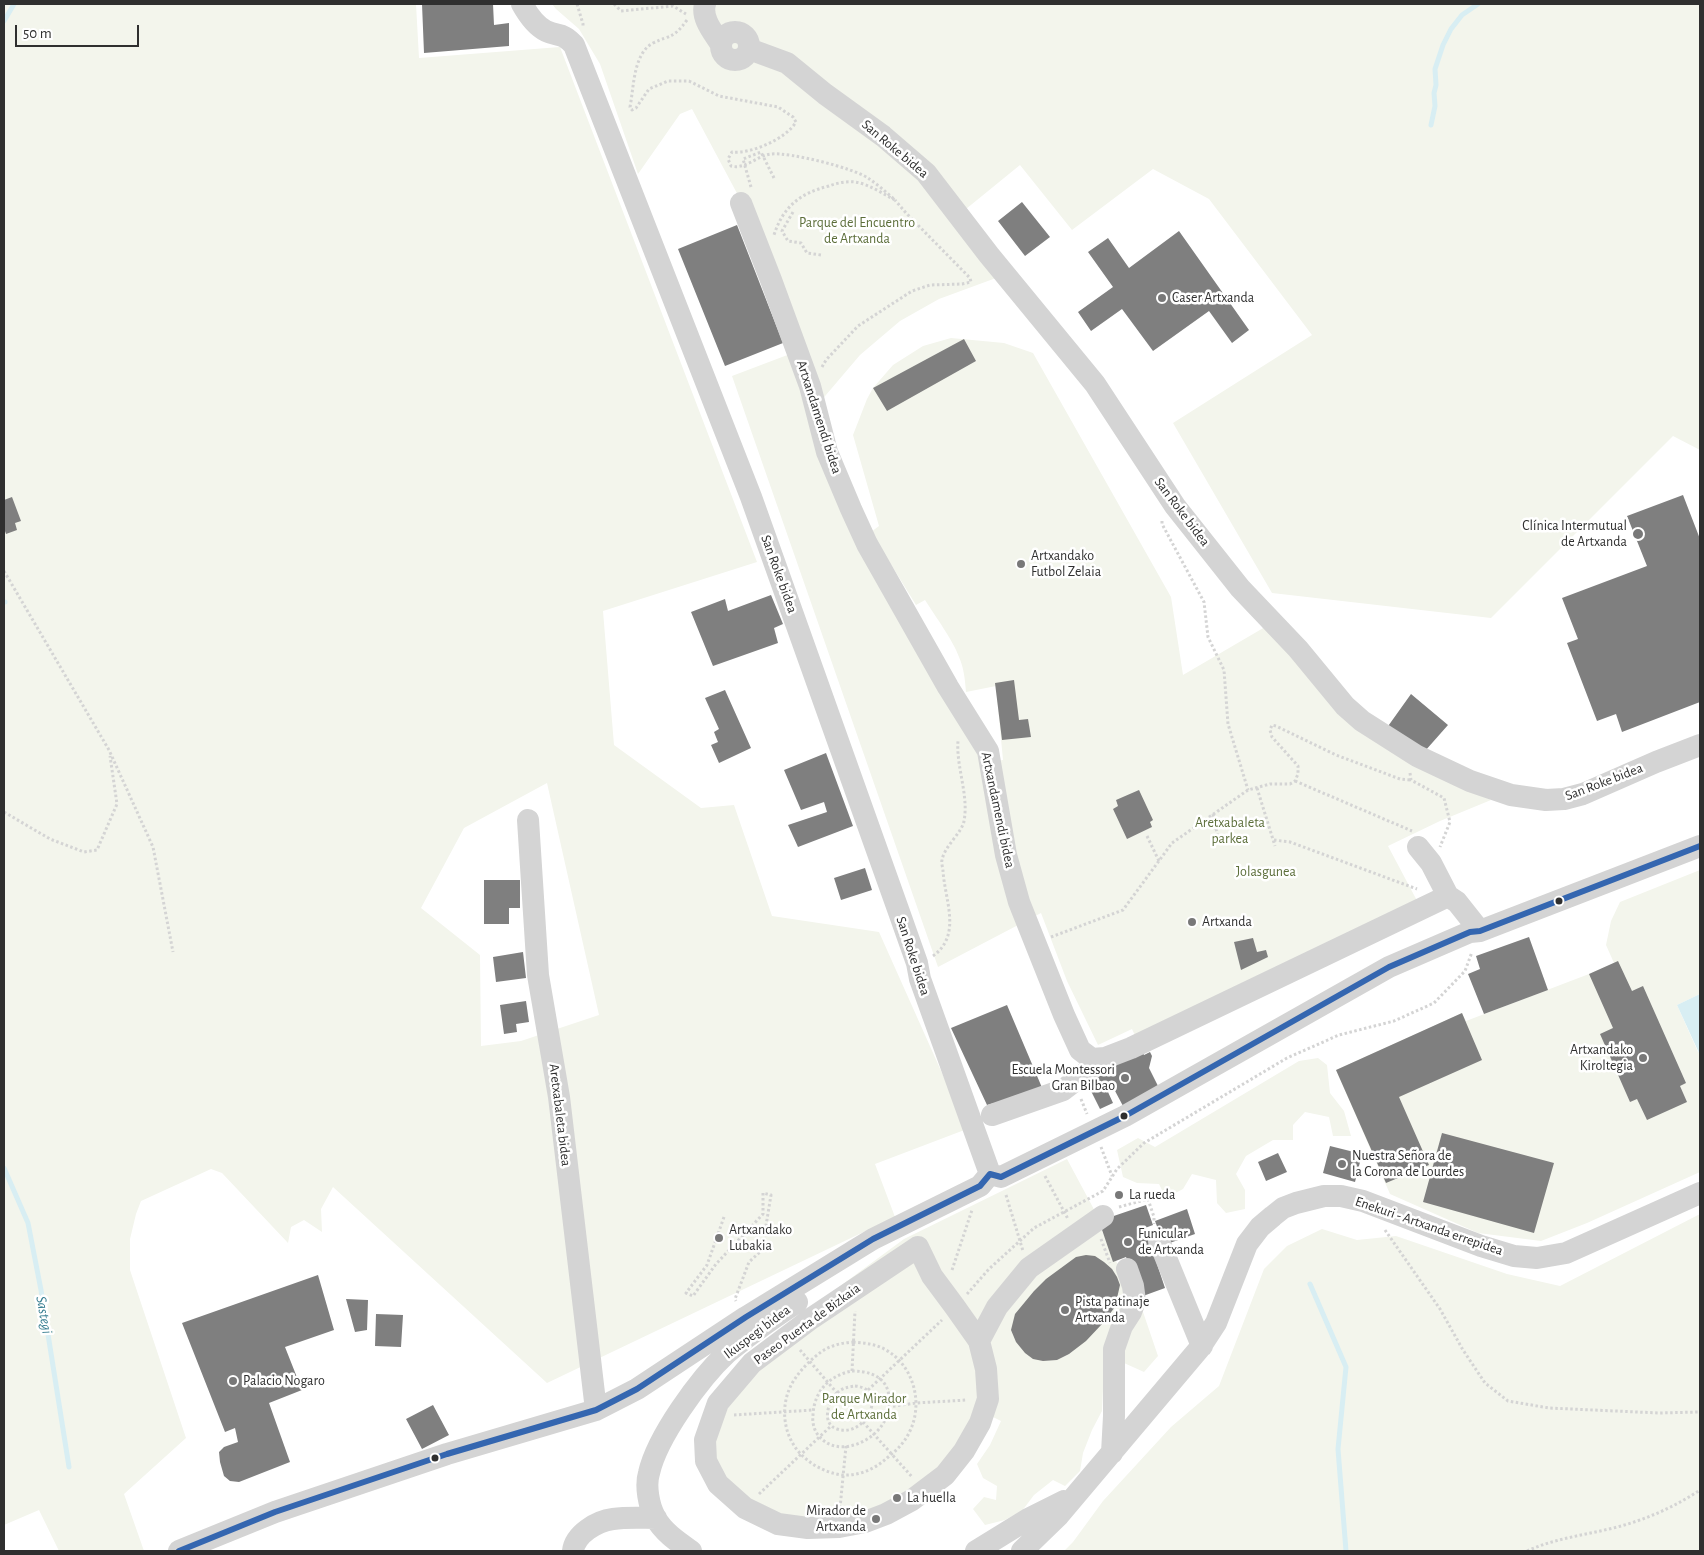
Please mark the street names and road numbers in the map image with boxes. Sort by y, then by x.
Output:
street label: San Roke bidea [858,116,932,182]
street label: Artxandamendi bidea [793,358,845,476]
street label: San Roke bidea [1151,474,1213,550]
street label: San Roke bidea [757,533,801,615]
street label: Artxandamendi bidea [977,750,1019,870]
street label: San Roke bidea [1563,759,1645,805]
street label: San Roke bidea [892,914,934,998]
street label: Aretxabaleta bidea [545,1063,575,1167]
street label: Enekuri - Artxanda errepidea [1353,1193,1505,1259]
street label: Paseo Puerta de Bizkaia [750,1280,864,1368]
street label: Ikuspegi bidea [720,1301,794,1363]

